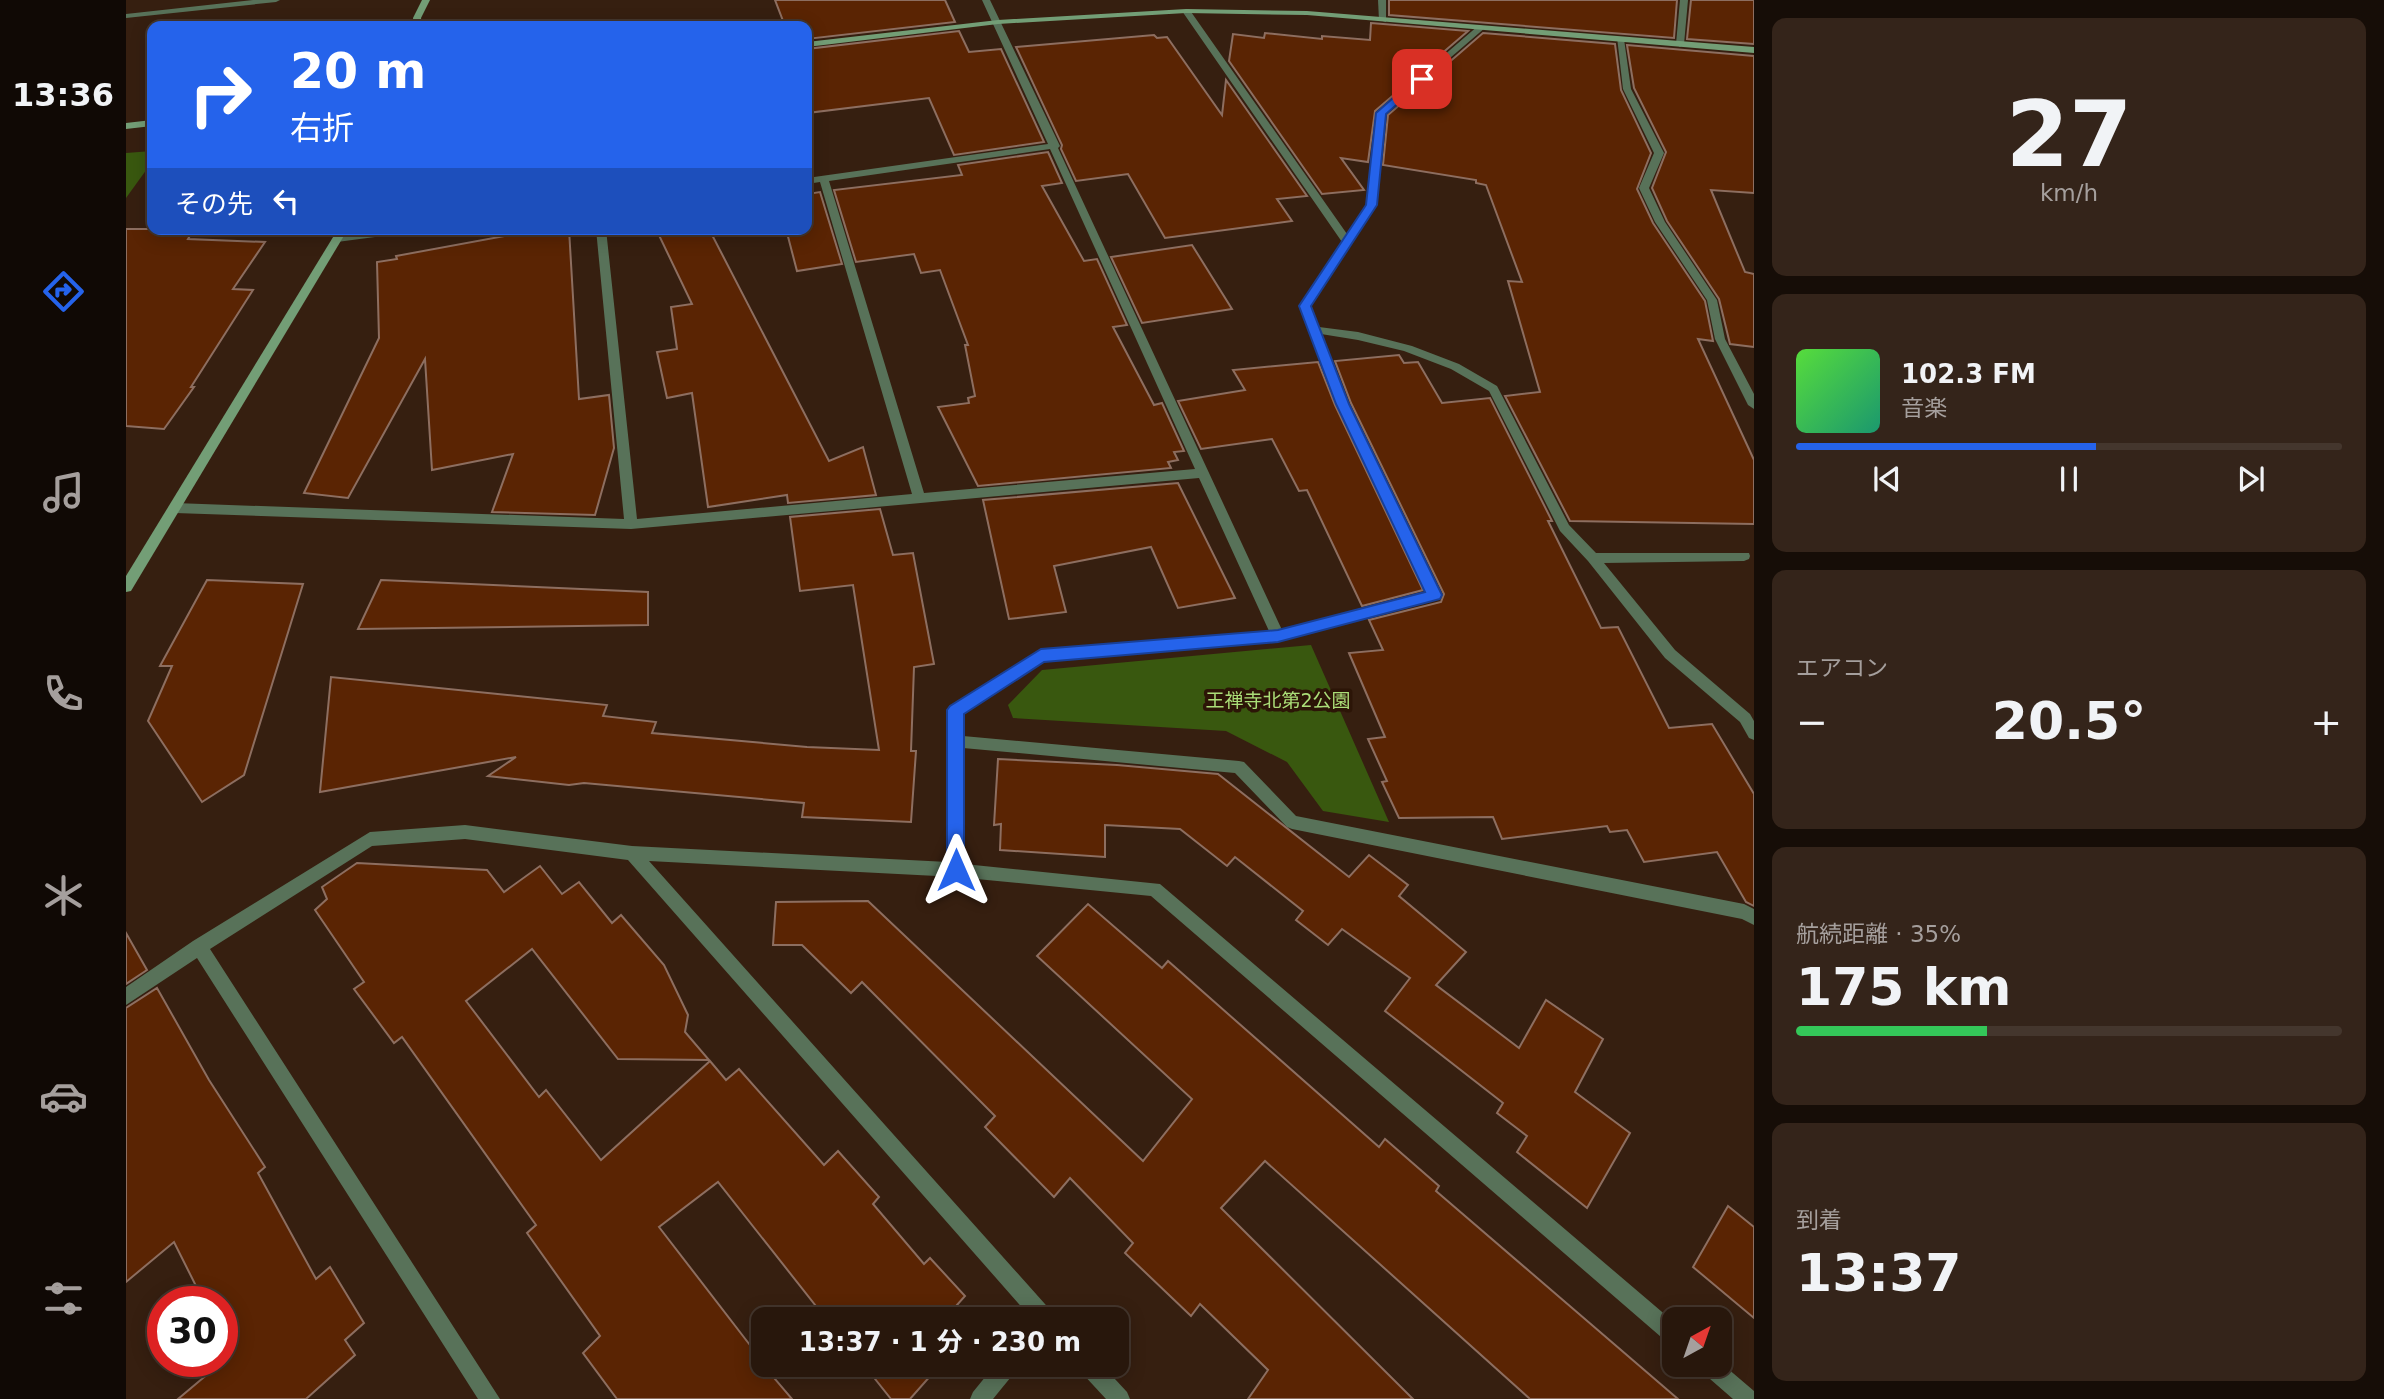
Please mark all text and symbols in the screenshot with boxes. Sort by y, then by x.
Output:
text: 20 m [290,43,426,100]
icon: right [175,49,266,140]
pin [1392,49,1452,109]
icon: arrive [1403,60,1441,98]
text: 13:36 [12,76,114,114]
text: 27 [2006,82,2132,187]
text: 右折 [290,109,354,147]
text: km/h [2040,180,2098,206]
icon: left [267,182,305,220]
text: その先 [175,189,253,219]
icon: directions [39,267,88,316]
text: 102.3 FM [1901,359,2036,389]
text: 音楽 [1901,395,1947,421]
icon: previous [1868,460,1906,498]
icon: pause [2050,460,2088,498]
icon: next [2232,460,2270,498]
icon: music [39,468,88,517]
text: エアコン [1796,655,1888,681]
icon: phone [39,669,88,718]
park label: 王禅寺北第2公園 [1205,689,1351,711]
text: 20.5° [1992,691,2146,751]
text: − [1796,700,1828,744]
text: + [2310,700,2342,744]
position arrow [919,833,993,907]
icon: climate [39,871,88,920]
text: 航続距離 · 35% [1796,921,1961,947]
text: 175 km [1796,957,2011,1017]
icon: car [39,1072,88,1121]
text: 到着 [1796,1207,1842,1233]
text: 13:37 [1796,1243,1962,1303]
icon: filters [39,1274,88,1323]
speed limit sign: 30 [147,1286,238,1377]
north arrow [1662,1307,1732,1377]
map controls [1662,1307,1732,1377]
text: 13:37 · 1 分 · 230 m [799,1327,1081,1357]

